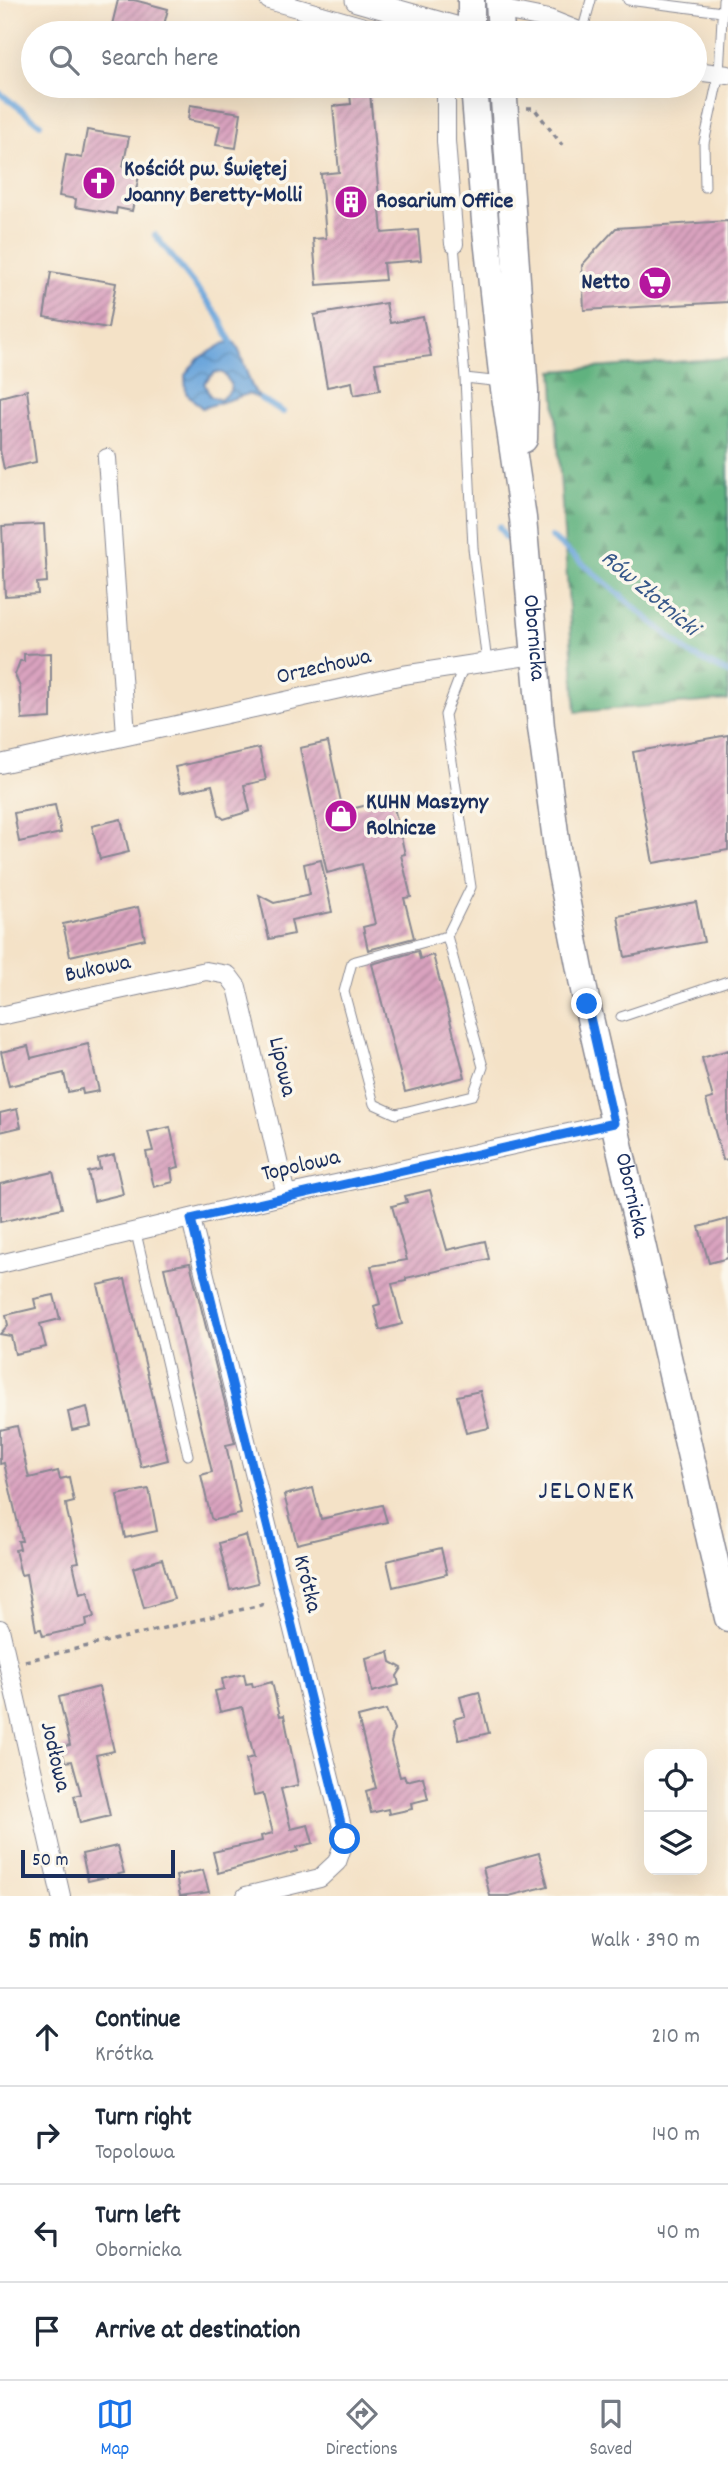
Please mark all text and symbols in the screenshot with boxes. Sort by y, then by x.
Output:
search box [21,21,707,98]
icon: search [45,41,83,79]
text: Search here [101,41,219,78]
place label: Kościół pw. Świętej Joanny Beretty-Molli [124,154,303,213]
church icon: Kościół pw. Świętej Joanny Beretty-Molli [80,164,118,202]
building icon: Rosarium Office [332,183,370,221]
place label: Rosarium Office [376,186,513,219]
supermarket icon: Netto [636,264,674,302]
place label: Netto [581,267,630,300]
water label: Rów Złotnicki [593,543,708,648]
street label: Obornicka [513,593,554,683]
street label: Orzechowa [273,641,376,695]
place label: KUHN Maszyny Rolnicze [366,787,490,846]
shop icon: KUHN Maszyny Rolnicze [322,797,360,835]
street label: Bukowa [62,947,135,993]
route end [571,988,602,1019]
street label: Lipowa [258,1034,304,1101]
street label: Topolowa [259,1142,345,1192]
street label: Obornicka [605,1150,657,1242]
district label: JELONEK [538,1474,636,1511]
street label: Krótka [283,1552,329,1617]
street label: Jodłowa [30,1719,78,1796]
map controls [644,1749,707,1875]
button: locate [644,1749,707,1812]
button: layers [644,1812,707,1875]
route start [329,1823,360,1854]
scale bar [21,1847,175,1879]
text: 50 m [32,1848,69,1875]
text: 5 min [28,1920,89,1963]
text: Walk · 390 m [591,1925,700,1958]
text: Continue [95,2002,180,2039]
icon: ahead [28,2018,66,2056]
text: 210 m [651,2021,700,2054]
text: Krótka [95,2039,153,2072]
text: Turn right [95,2100,192,2137]
icon: right [28,2116,66,2154]
text: 140 m [652,2119,700,2152]
text: Topolowa [95,2137,175,2170]
text: Turn left [95,2198,181,2235]
icon: left [28,2214,66,2252]
text: 40 m [657,2217,700,2250]
text: Obornicka [95,2235,181,2268]
icon: arrive [28,2312,66,2350]
text: Arrive at destination [95,2313,300,2350]
tab: Map [96,2395,134,2464]
tab: Directions [326,2395,398,2464]
tab: Saved [590,2395,632,2464]

